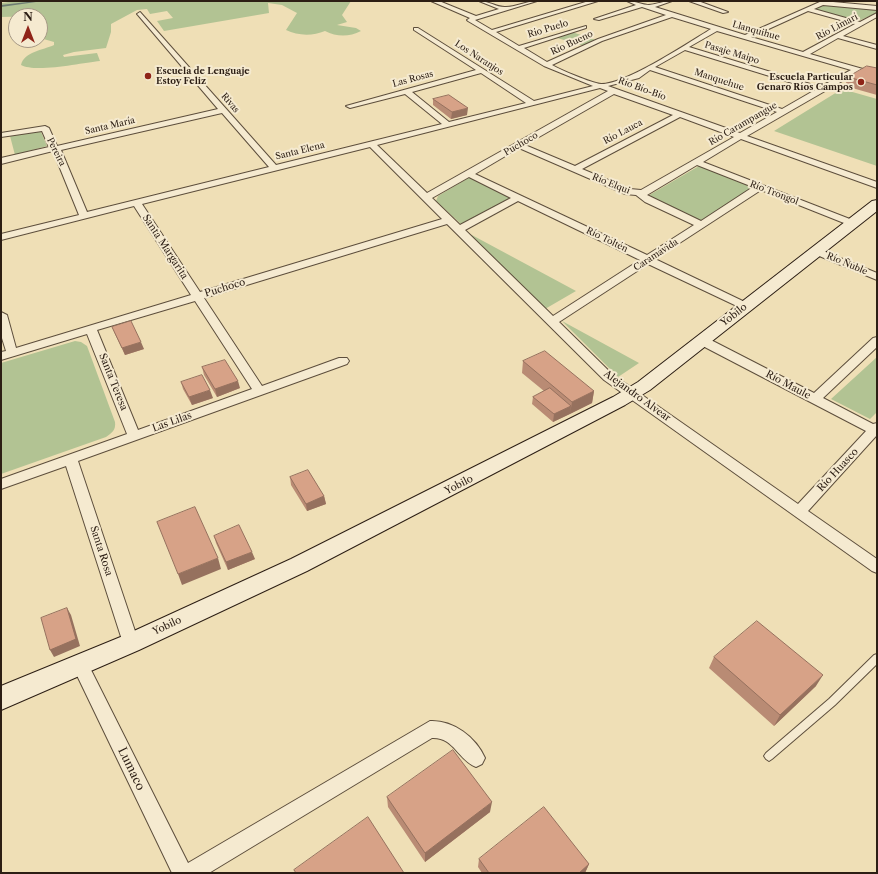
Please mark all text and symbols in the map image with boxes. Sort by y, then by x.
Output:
north arrow [8,8,48,48]
text: N [23,10,33,24]
street label: Río Limarí [814,12,860,42]
street label: Río Puelo [526,18,570,40]
street label: Llanquihue [731,19,781,43]
street label: Río Bueno [549,29,595,57]
street label: Los Naranjos [453,38,505,78]
street label: Pasaje Maipo [703,40,761,66]
place label: Escuela de Lenguaje Estoy Feliz [156,66,250,87]
street label: Manquehue [693,67,745,93]
street label: Las Rosas [392,68,434,90]
marker: Escuela de Lenguaje Estoy Feliz [143,71,153,81]
place label: Escuela Particular Genaro Ríos Campos [757,72,853,93]
street label: Río Bío-Bío [617,75,667,103]
marker: Escuela Particular Genaro Ríos Campos [856,77,866,87]
street label: Rivas [219,91,241,115]
street label: Río Carampangue [707,100,779,148]
street label: Santa María [84,115,136,137]
street label: Río Lauca [602,117,644,147]
street label: Puchoco [502,130,540,158]
street label: Pereira [44,136,68,168]
street label: Santa Elena [274,140,326,162]
street label: Río Elqui [591,172,631,196]
street label: Río Trongol [748,179,800,207]
street label: Santa Margarita [140,212,190,282]
street label: Río Toltén [584,225,630,255]
street label: Caramávida [632,237,680,273]
street label: Río Ñuble [825,251,869,277]
street label: Puchoco [203,276,247,300]
street label: Yobilo [718,301,750,329]
street label: Santa Teresa [96,352,130,412]
street label: Alejandro Alvear [601,368,673,424]
street label: Río Maule [763,368,813,402]
street label: Las Lilas [151,409,193,435]
street label: Río Huasco [815,446,861,494]
street label: Yobilo [443,473,475,497]
street label: Santa Rosa [87,524,115,578]
street label: Yobilo [151,614,183,638]
street label: Lumaco [114,745,148,793]

